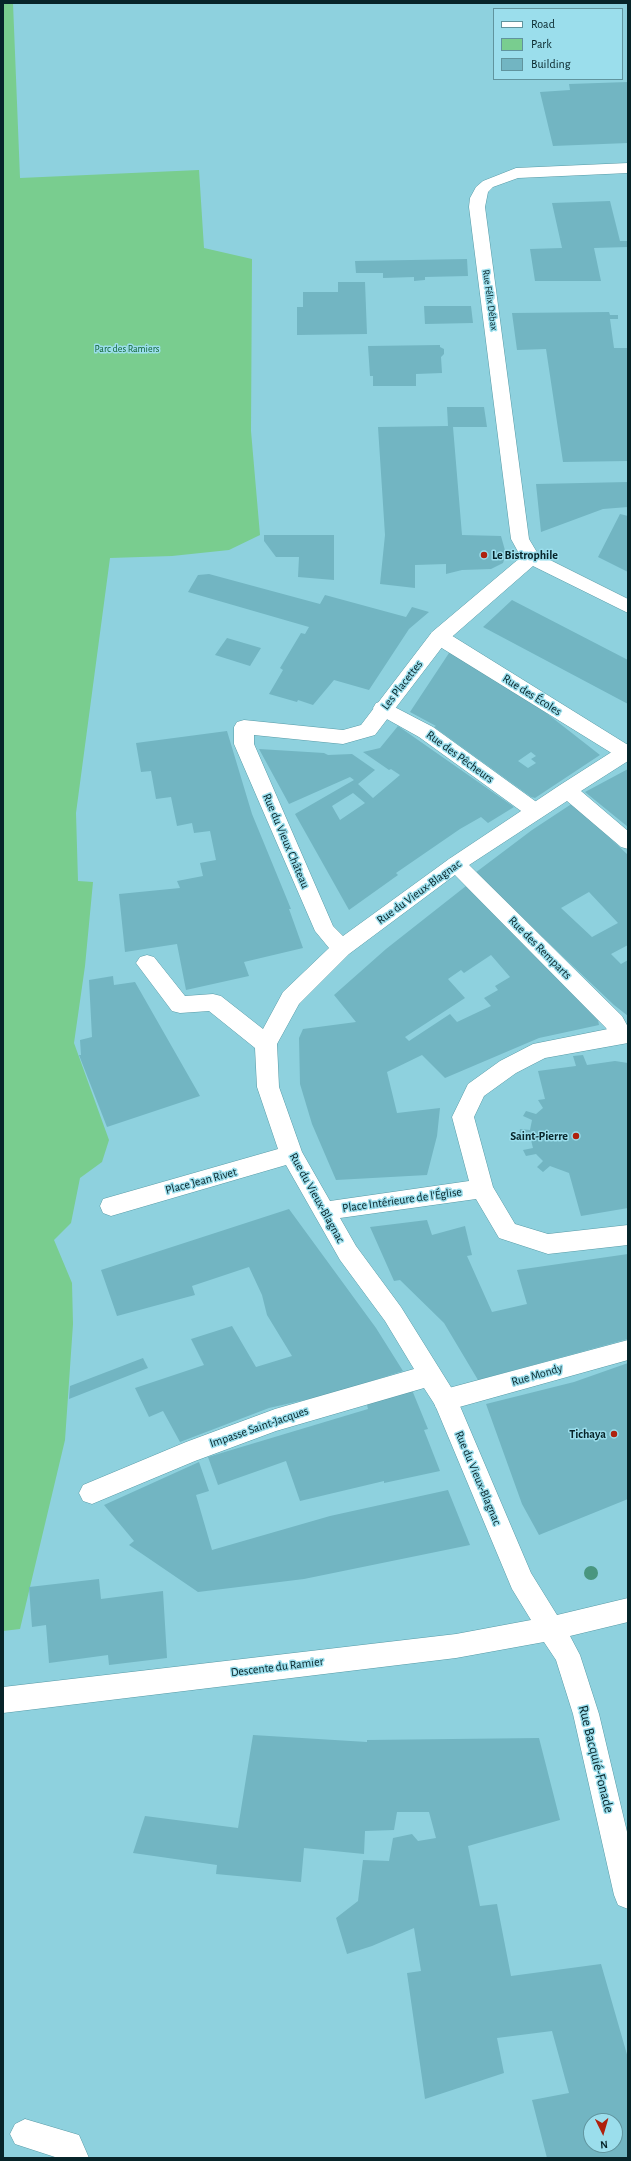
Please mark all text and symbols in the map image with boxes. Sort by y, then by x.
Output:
legend [493,8,623,80]
text: Road [531,18,555,30]
text: Park [531,38,552,50]
text: Building [531,58,571,70]
street label: Rue Félix Débax [480,269,500,331]
park label: Parc des Ramiers [94,343,160,355]
place label: Le Bistrophile [492,548,558,562]
marker: Le Bistrophile [479,550,489,560]
street label: Les Placettes [378,657,426,713]
street label: Rue des Écoles [500,671,564,719]
street label: Rue des Pêcheurs [423,728,497,786]
street label: Rue du Vieux Château [259,791,313,891]
street label: Rue du Vieux-Blagnac [374,856,464,928]
street label: Rue des Remparts [505,913,575,983]
place label: Saint-Pierre [510,1129,568,1143]
marker: Saint-Pierre [571,1131,581,1141]
street label: Rue du Vieux-Blagnac [286,1150,348,1246]
street label: Place Jean Rivet [164,1165,238,1197]
street label: Place Intérieure de l'Église [341,1184,463,1216]
street label: Rue Mondy [510,1361,564,1389]
street label: Impasse Saint-Jacques [208,1403,310,1451]
place label: Tichaya [569,1427,606,1441]
street label: Rue du Vieux-Blagnac [452,1429,504,1527]
marker: Tichaya [609,1429,619,1439]
street label: Descente du Ramier [230,1654,324,1680]
street label: Rue Bacquié-Fonade [574,1703,618,1815]
north arrow [583,2113,623,2153]
text: N [600,2139,608,2150]

